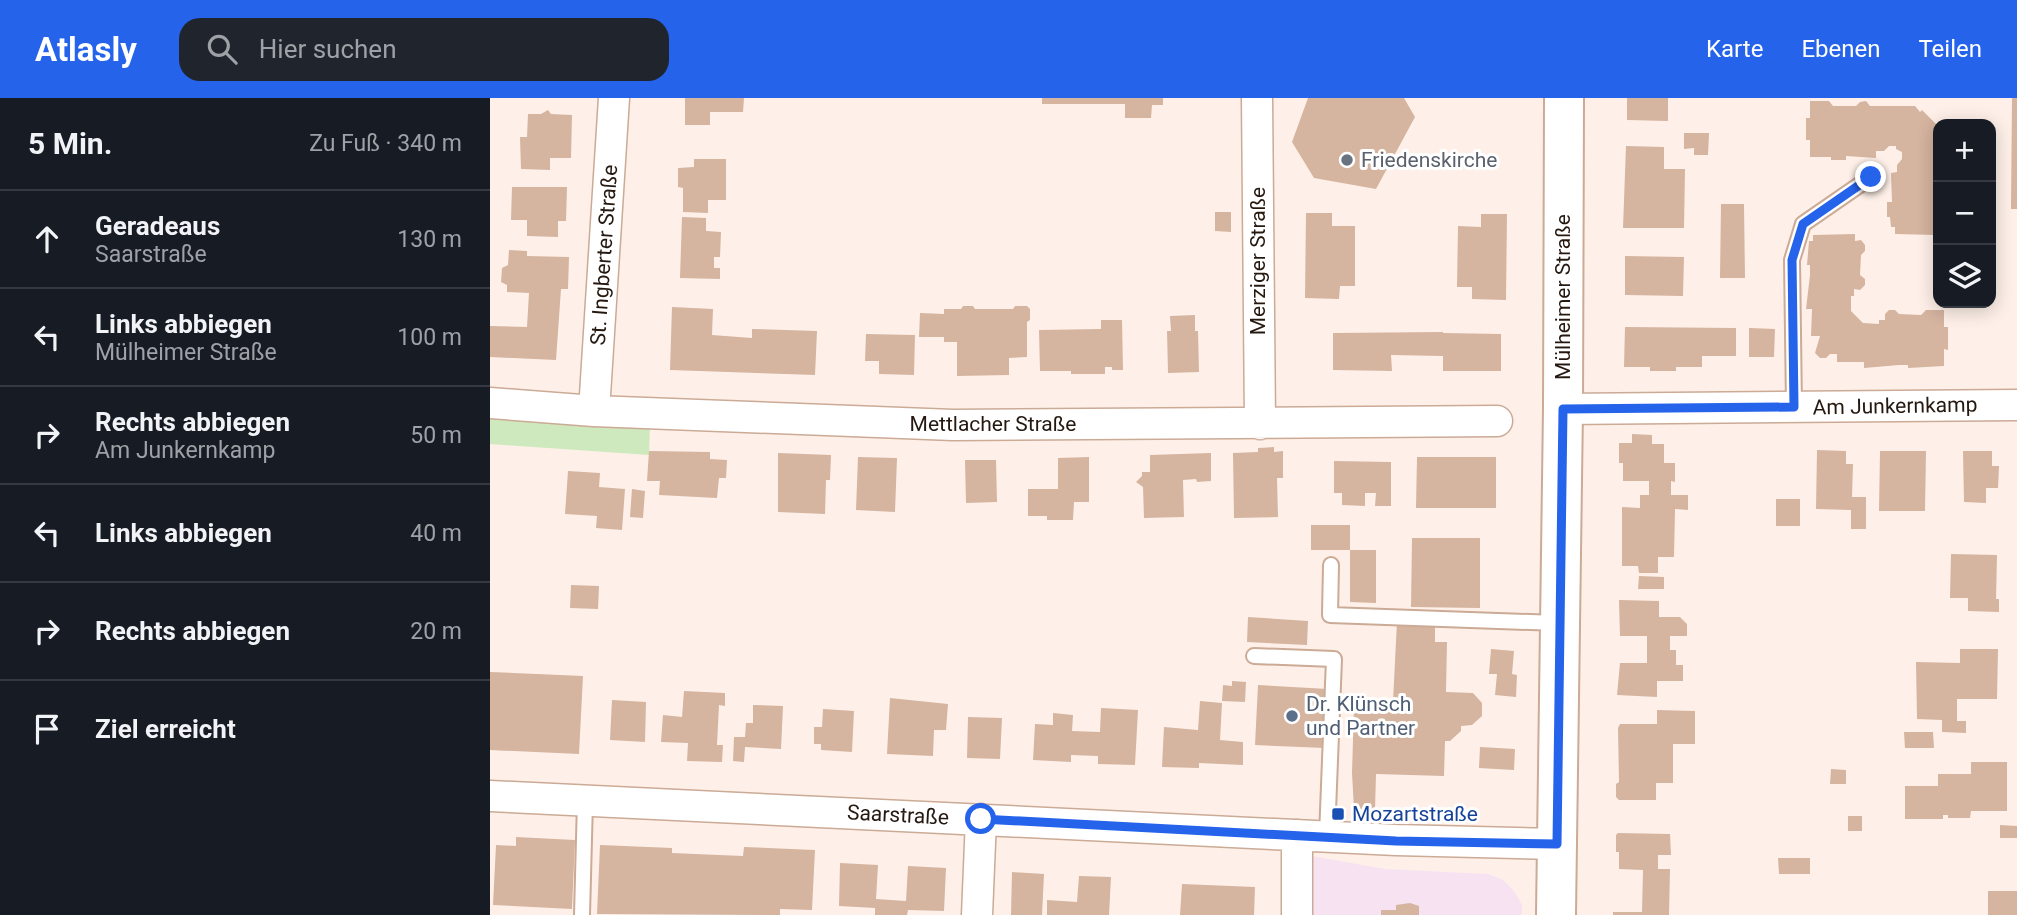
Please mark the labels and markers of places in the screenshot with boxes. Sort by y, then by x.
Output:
place label: Friedenskirche [1361,148,1497,172]
marker: Friedenskirche [1339,152,1355,168]
place label: Dr. Klünsch und Partner [1306,692,1415,740]
marker: Dr. Klünsch und Partner [1284,708,1300,724]
place label: Mozartstraße [1352,802,1478,826]
marker: Mozartstraße [1330,806,1346,822]

